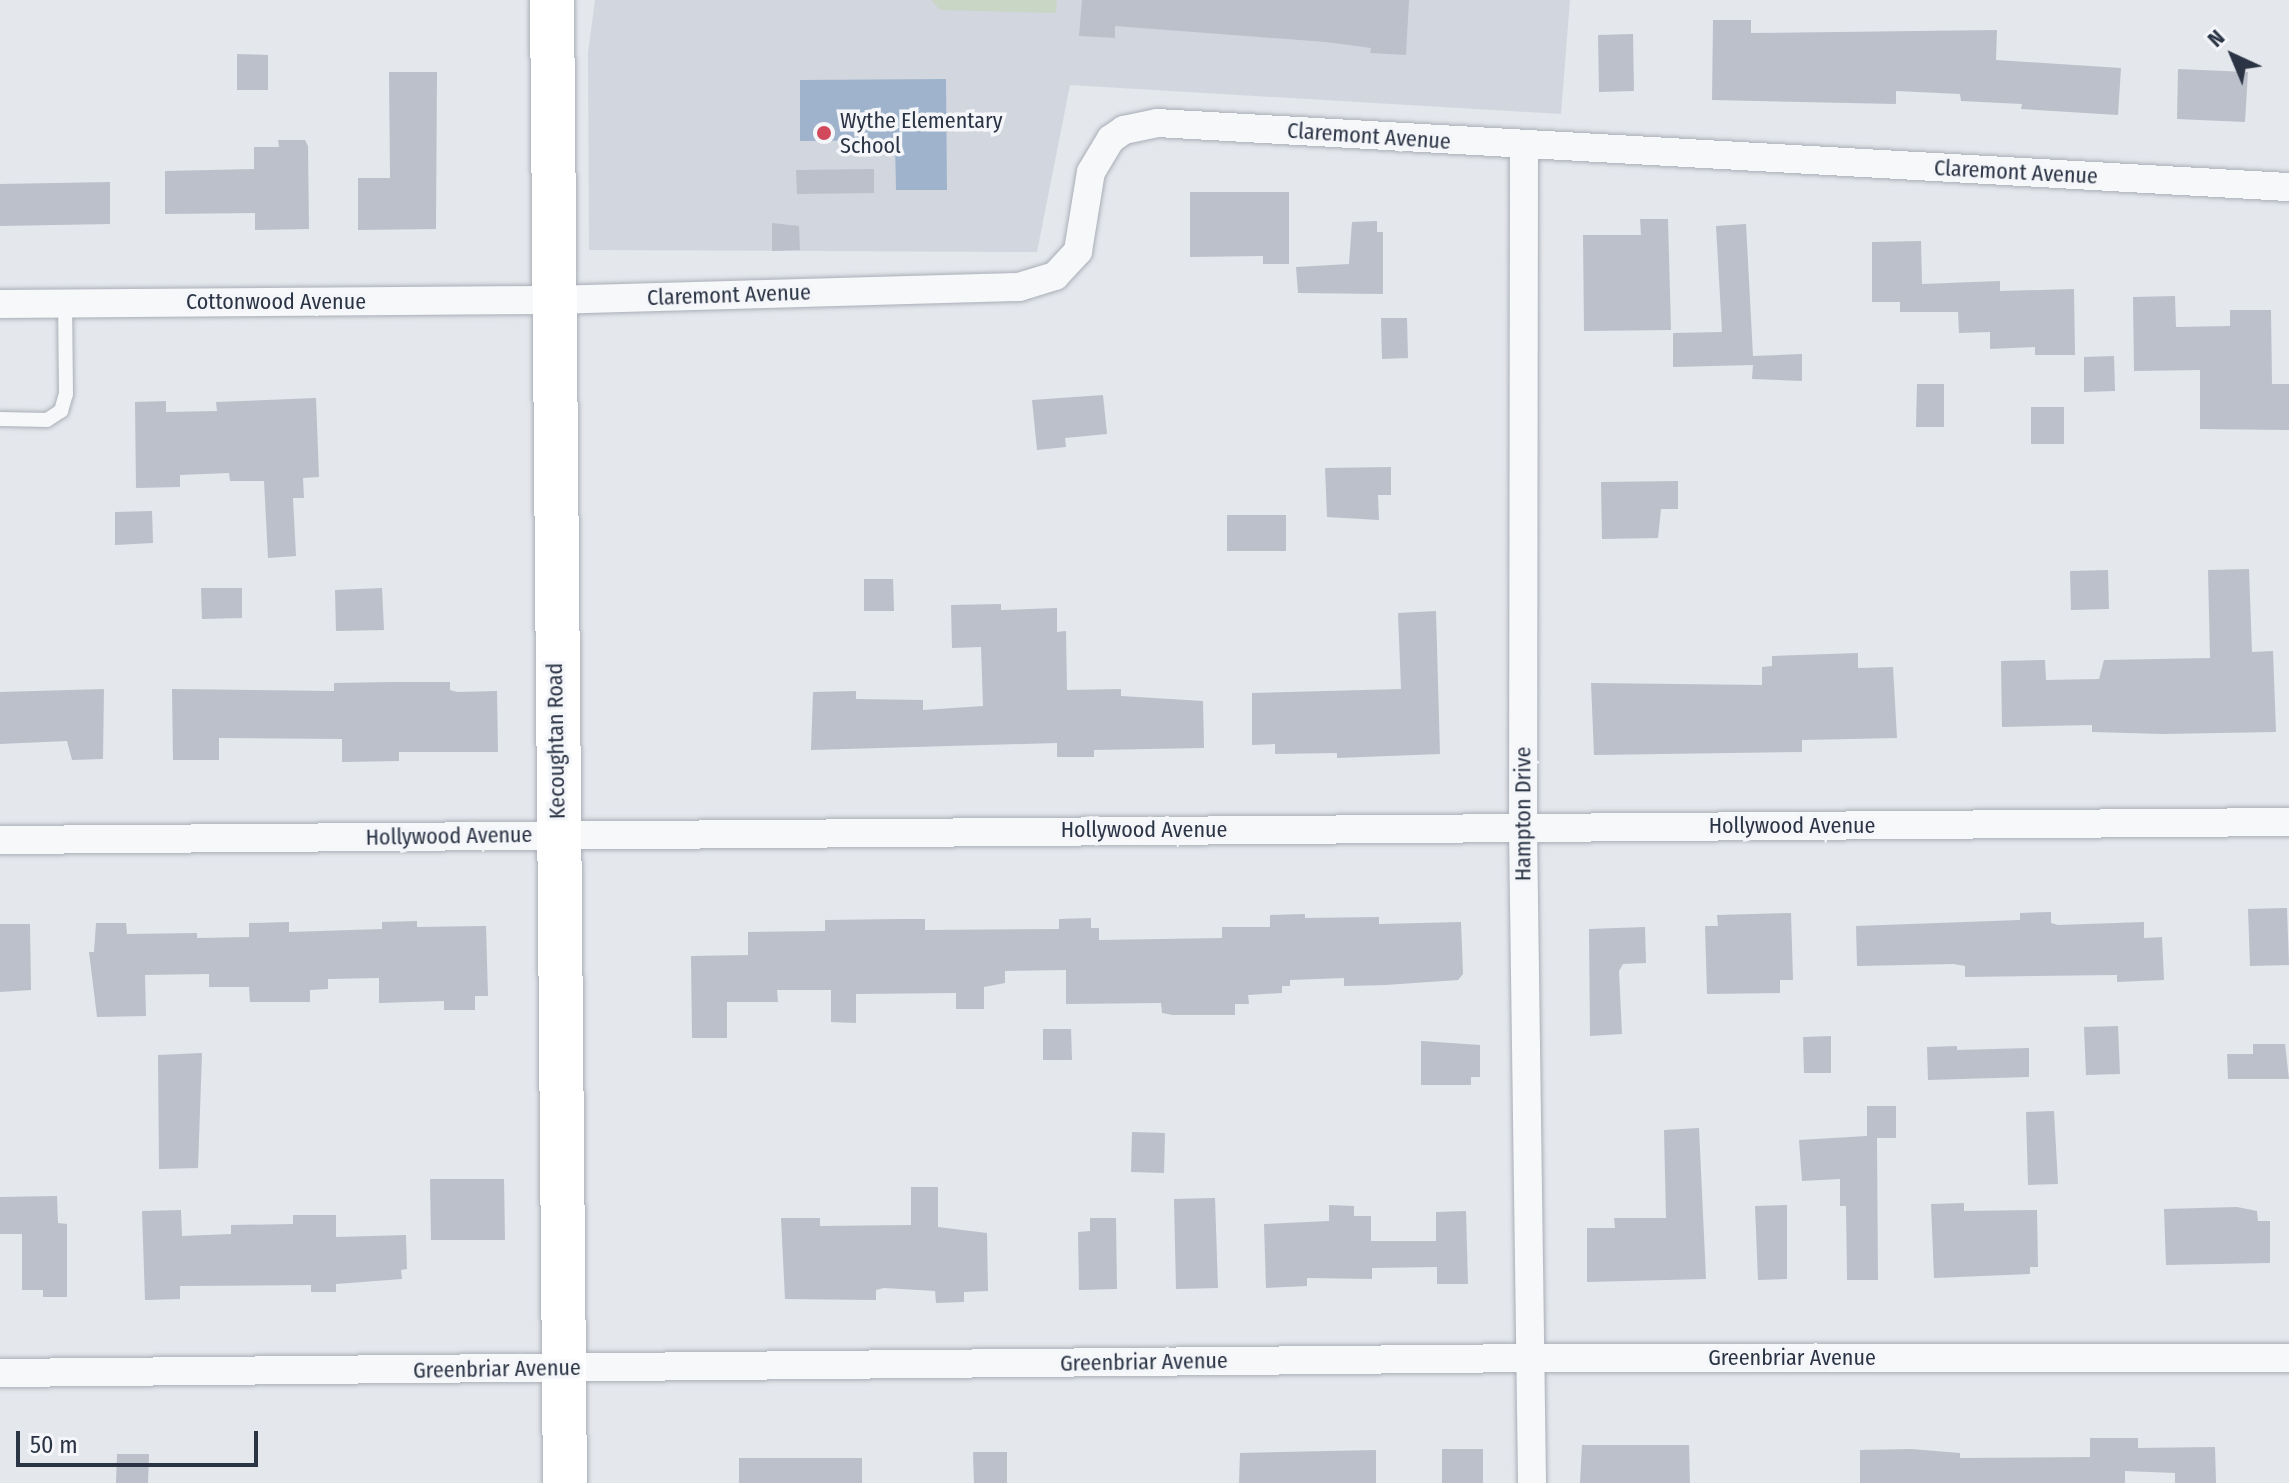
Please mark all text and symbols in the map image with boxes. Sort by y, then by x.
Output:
north arrow [2193,16,2273,96]
text: N [2202,24,2230,53]
place label: Wythe Elementary School [840,107,1003,158]
street label: Claremont Avenue [1286,117,1452,155]
marker: Wythe Elementary School [815,124,833,142]
street label: Claremont Avenue [1933,155,2099,189]
street label: Claremont Avenue [647,279,811,311]
street label: Cottonwood Avenue [186,289,366,315]
street label: Kecoughtan Road [541,663,571,819]
street label: Hampton Drive [1510,747,1536,881]
street label: Hollywood Avenue [1709,813,1875,839]
street label: Hollywood Avenue [1061,817,1227,843]
street label: Hollywood Avenue [365,821,533,851]
street label: Greenbriar Avenue [1708,1345,1876,1371]
street label: Greenbriar Avenue [1060,1347,1228,1377]
street label: Greenbriar Avenue [413,1354,581,1384]
scale bar [20,1415,262,1465]
text: 50 m [30,1431,78,1459]

